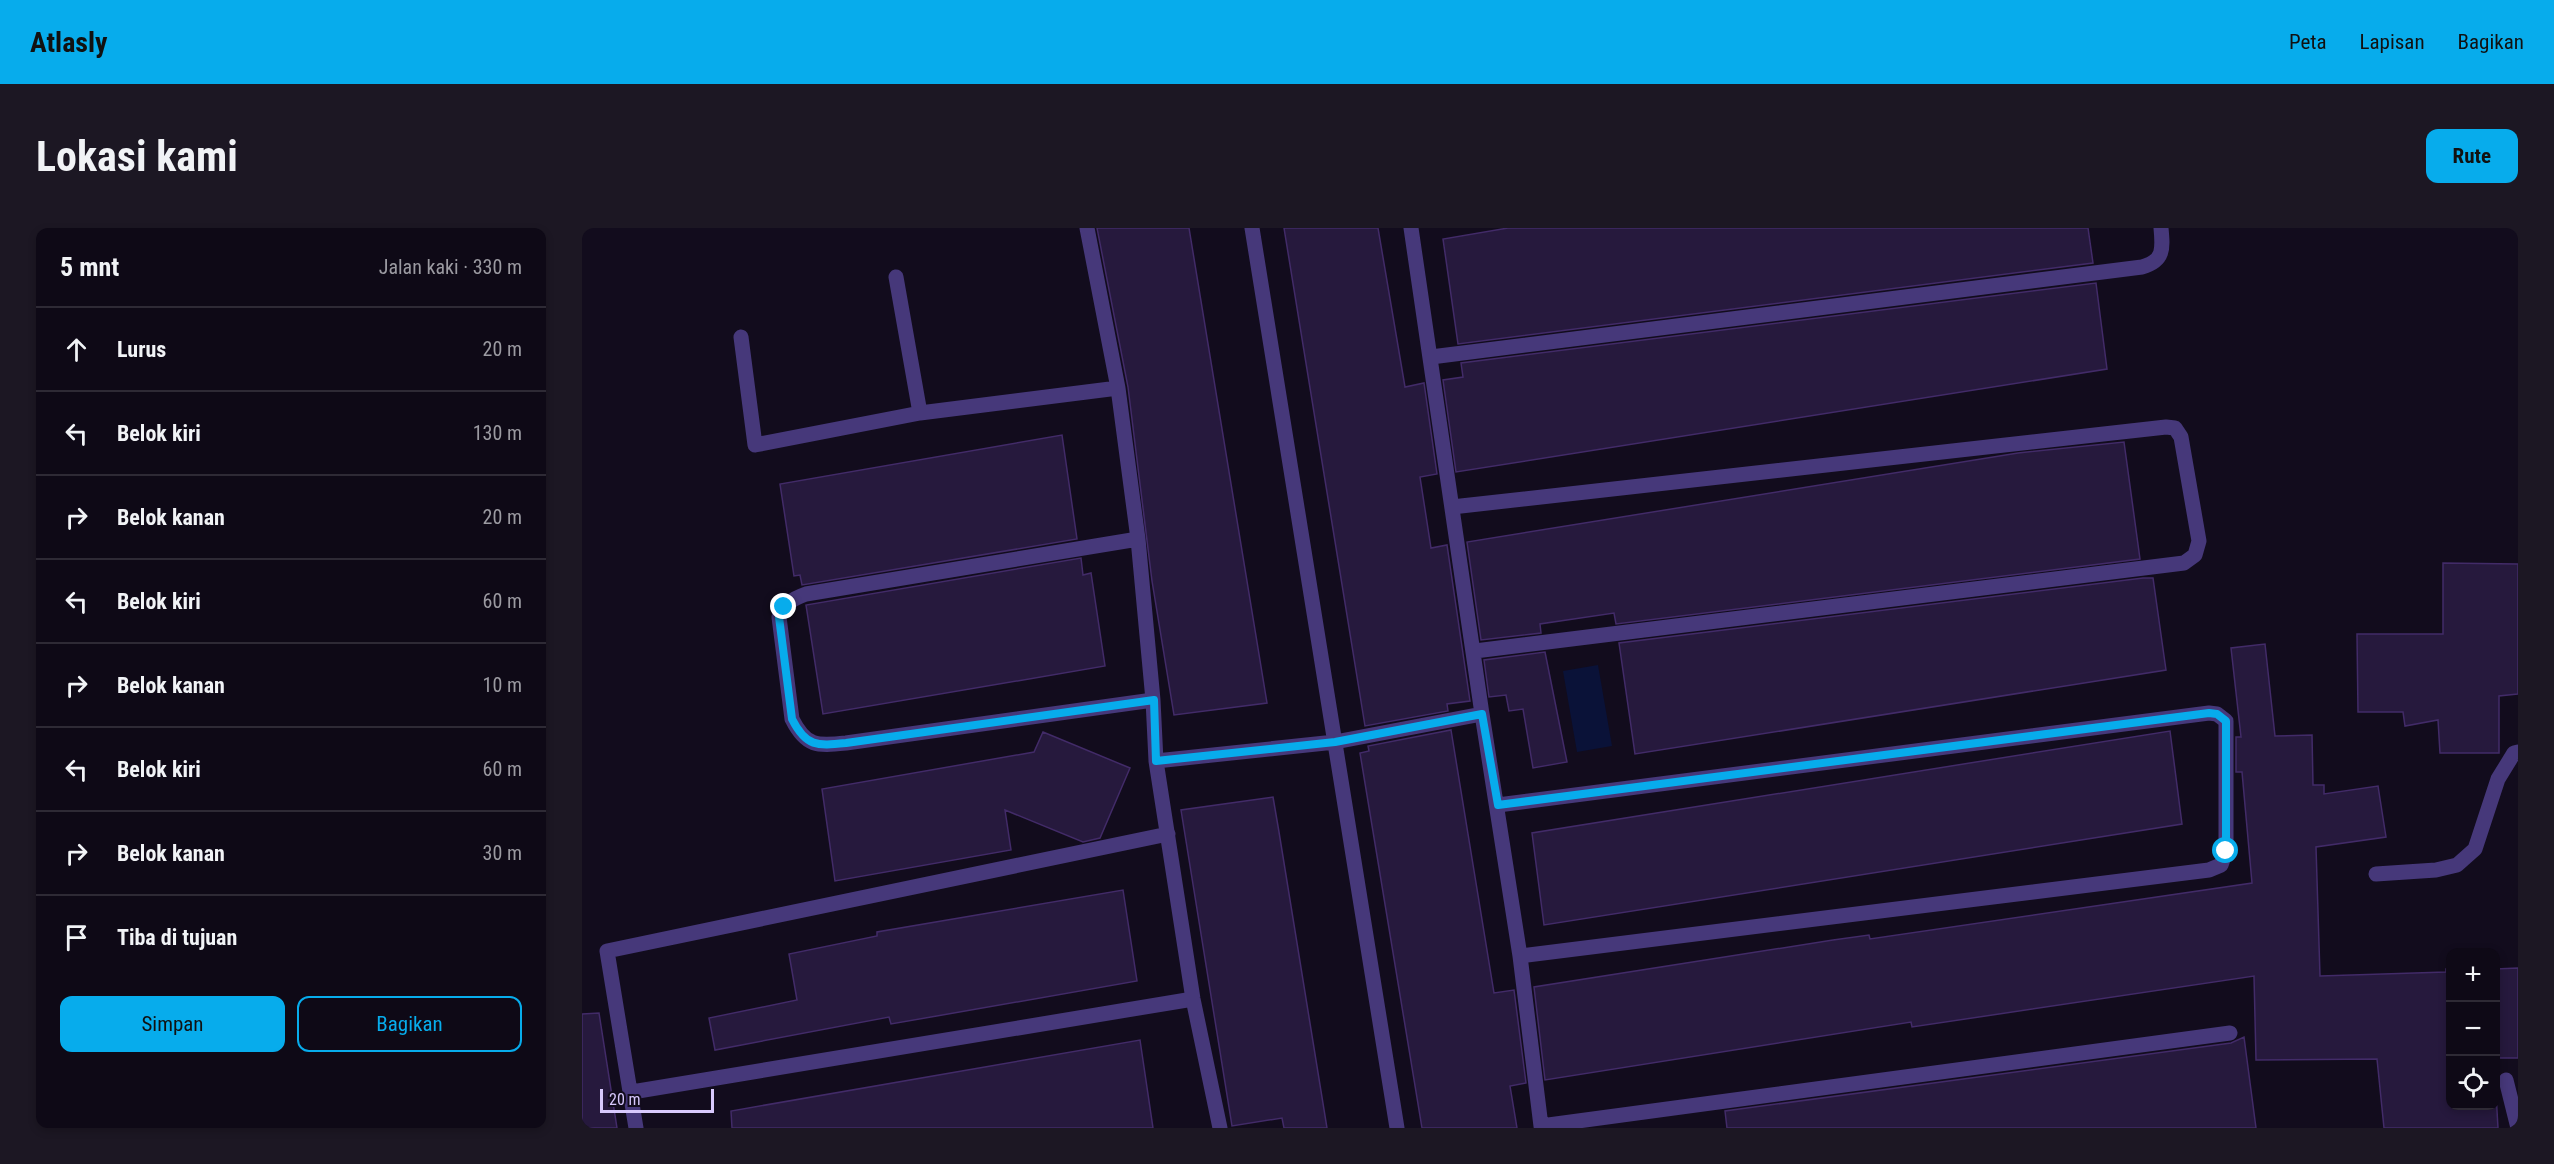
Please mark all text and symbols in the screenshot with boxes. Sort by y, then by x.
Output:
text: Atlasly [30,26,108,59]
text: Peta [2289,30,2327,54]
text: Lapisan [2360,30,2425,54]
text: Bagikan [2458,30,2524,54]
button: Rute [2426,129,2518,183]
text: Lokasi kami [36,132,238,181]
text: 5 mnt [60,252,119,282]
text: Jalan kaki · 330 m [379,255,522,279]
icon: ahead [60,333,93,366]
text: Lurus [117,337,166,362]
text: 20 m [483,337,522,361]
icon: left [60,417,93,450]
text: Belok kiri [117,421,201,446]
text: 130 m [473,421,522,445]
icon: right [60,501,93,534]
text: Belok kanan [117,505,225,530]
text: 20 m [483,505,522,529]
icon: left [60,585,93,618]
text: Belok kiri [117,589,201,614]
text: 60 m [483,589,522,613]
route end [770,593,796,619]
icon: right [60,669,93,702]
text: Belok kanan [117,673,225,698]
text: 10 m [483,673,522,697]
icon: left [60,753,93,786]
text: Belok kiri [117,757,201,782]
text: 60 m [483,757,522,781]
icon: right [60,837,93,870]
route start [2212,837,2238,863]
text: Belok kanan [117,841,225,866]
text: 30 m [483,841,522,865]
icon: arrive [60,921,93,954]
text: Tiba di tujuan [117,925,237,950]
map controls [2446,948,2500,1110]
button: + [2446,948,2500,1002]
button: Simpan [60,996,285,1052]
button: Bagikan [297,996,522,1052]
button: − [2446,1002,2500,1056]
button: locate [2446,1056,2500,1110]
scale bar [600,1086,714,1114]
text: 20 m [609,1090,641,1109]

